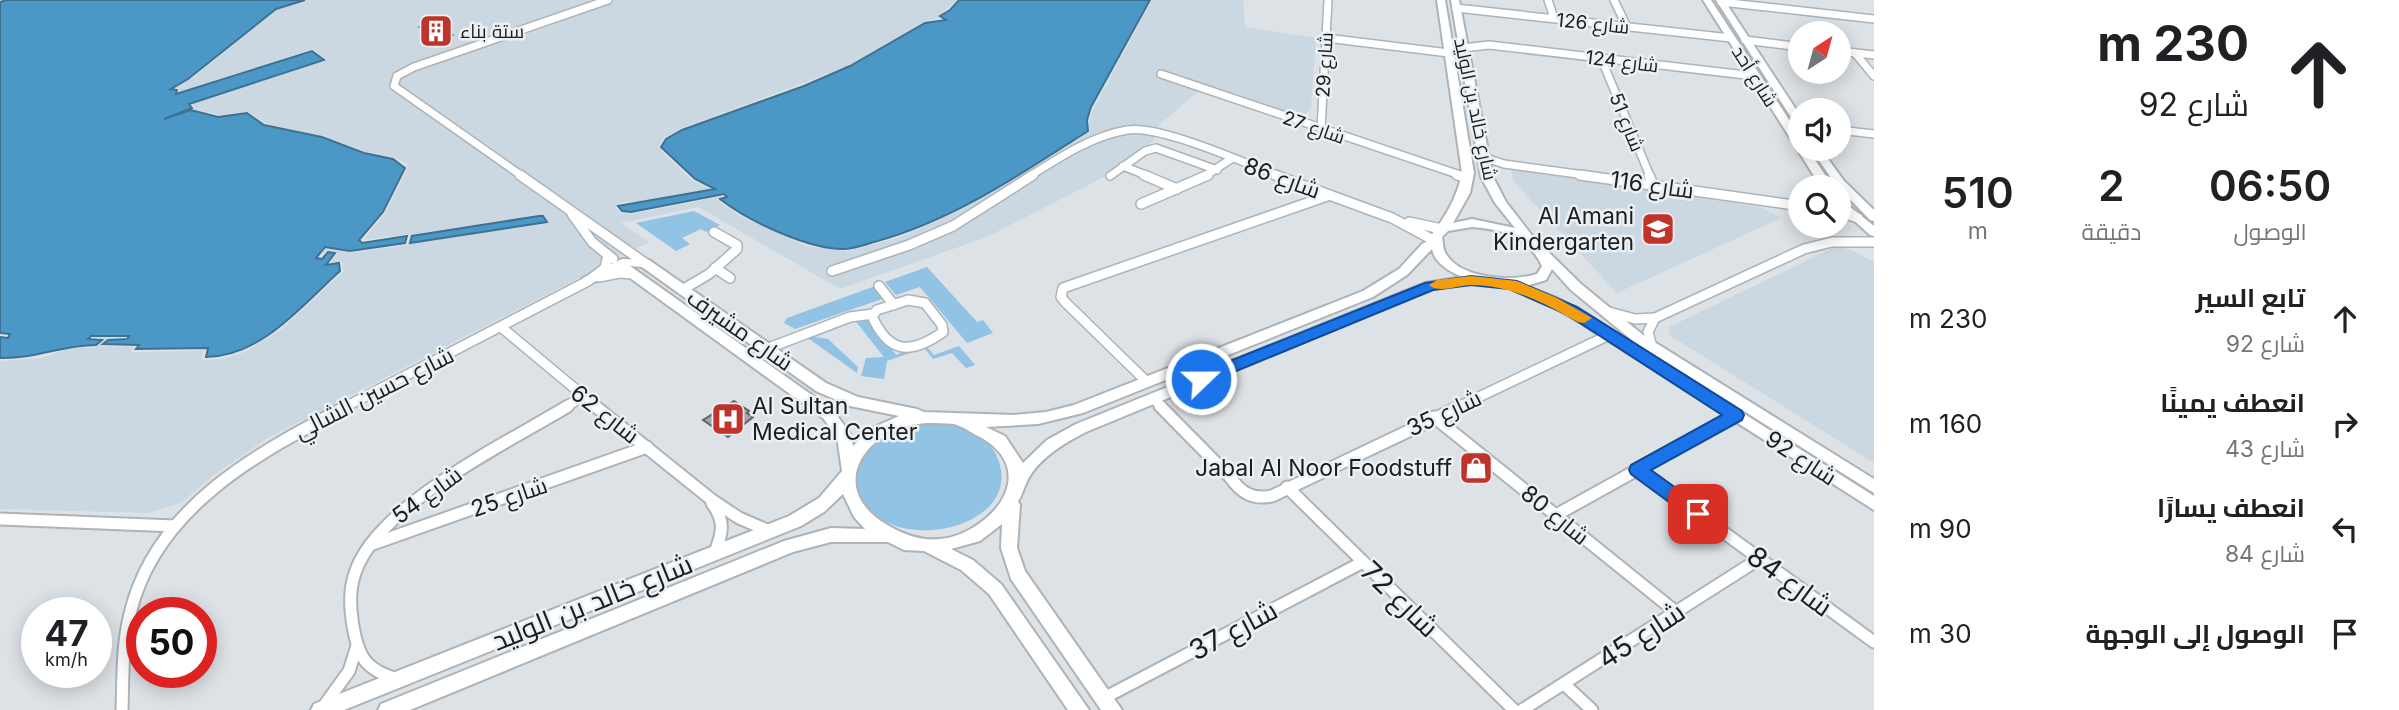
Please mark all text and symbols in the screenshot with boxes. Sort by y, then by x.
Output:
street label: شارع 126 [1555,8,1631,41]
building icon: ستة بناء [417,12,455,50]
text: 230 m [2097,14,2249,73]
place label: ستة بناء [460,20,524,43]
north arrow [1788,21,1852,84]
map controls [1788,21,1851,238]
icon: ahead [2273,28,2364,119]
street label: شارع 29 [1311,32,1340,98]
street label: شارع خالد بن الوليد [1447,36,1502,183]
street label: شارع أحد [1725,41,1782,112]
street label: شارع 124 [1584,46,1660,79]
text: شارع 92 [2139,85,2249,124]
street label: شارع 51 [1603,89,1649,156]
button: sound [1788,98,1851,161]
street label: شارع 27 [1279,106,1348,151]
street label: شارع 86 [1239,151,1324,207]
text: 2 [2098,160,2124,211]
text: 06:50 [2209,160,2331,211]
street label: شارع 116 [1608,165,1696,207]
text: 510 [1942,167,2014,218]
button: search [1788,175,1851,238]
place label: Al Amani Kindergarten [1493,202,1634,256]
school or university icon: Al Amani Kindergarten [1639,210,1677,248]
text: m [1968,217,1988,245]
text: دقيقة [2081,218,2141,246]
text: الوصول [2234,218,2307,246]
text: تابع السير [2195,282,2305,313]
street label: شارع مشيرف [680,283,798,378]
icon: ahead [2326,300,2364,338]
text: 230 m [1909,303,1987,334]
text: شارع 92 [2226,330,2305,358]
street label: شارع حسين الشالي [289,341,460,449]
position arrow [1164,342,1238,416]
street label: شارع 62 [564,379,645,451]
street label: شارع 35 [1402,384,1487,444]
text: انعطف يمينًا [2160,387,2305,418]
place label: Al Sultan Medical Center [752,392,918,446]
hospital icon: Al Sultan Medical Center [709,400,747,438]
icon: right [2326,405,2364,443]
text: 160 m [1909,408,1982,439]
street label: شارع 92 [1759,425,1842,493]
text: شارع 43 [2225,435,2305,463]
shop icon: Jabal Al Noor Foodstuff [1457,449,1495,487]
place label: Jabal Al Noor Foodstuff [1195,454,1452,482]
street label: شارع 54 [386,460,469,531]
street label: شارع 25 [467,471,552,525]
street label: شارع 80 [1514,479,1595,553]
pin [1668,484,1728,544]
text: انعطف يسارًا [2157,492,2305,523]
icon: arrive [1679,495,1717,533]
icon: left [2326,510,2364,548]
text: 90 m [1909,513,1972,544]
street label: شارع 84 [1739,539,1839,625]
text: شارع 84 [2225,540,2305,568]
street label: شارع خالد بن الوليد [487,546,698,660]
street label: شارع 72 [1353,554,1446,646]
street label: شارع 37 [1183,593,1284,669]
street label: شارع 45 [1591,594,1692,677]
speed limit sign: 50 [126,597,217,688]
text: 47 [44,612,89,654]
icon: arrive [2326,615,2364,653]
text: 30 m [1909,618,1972,649]
text: الوصول إلى الوجهة [2086,618,2305,649]
text: km/h [45,649,88,670]

